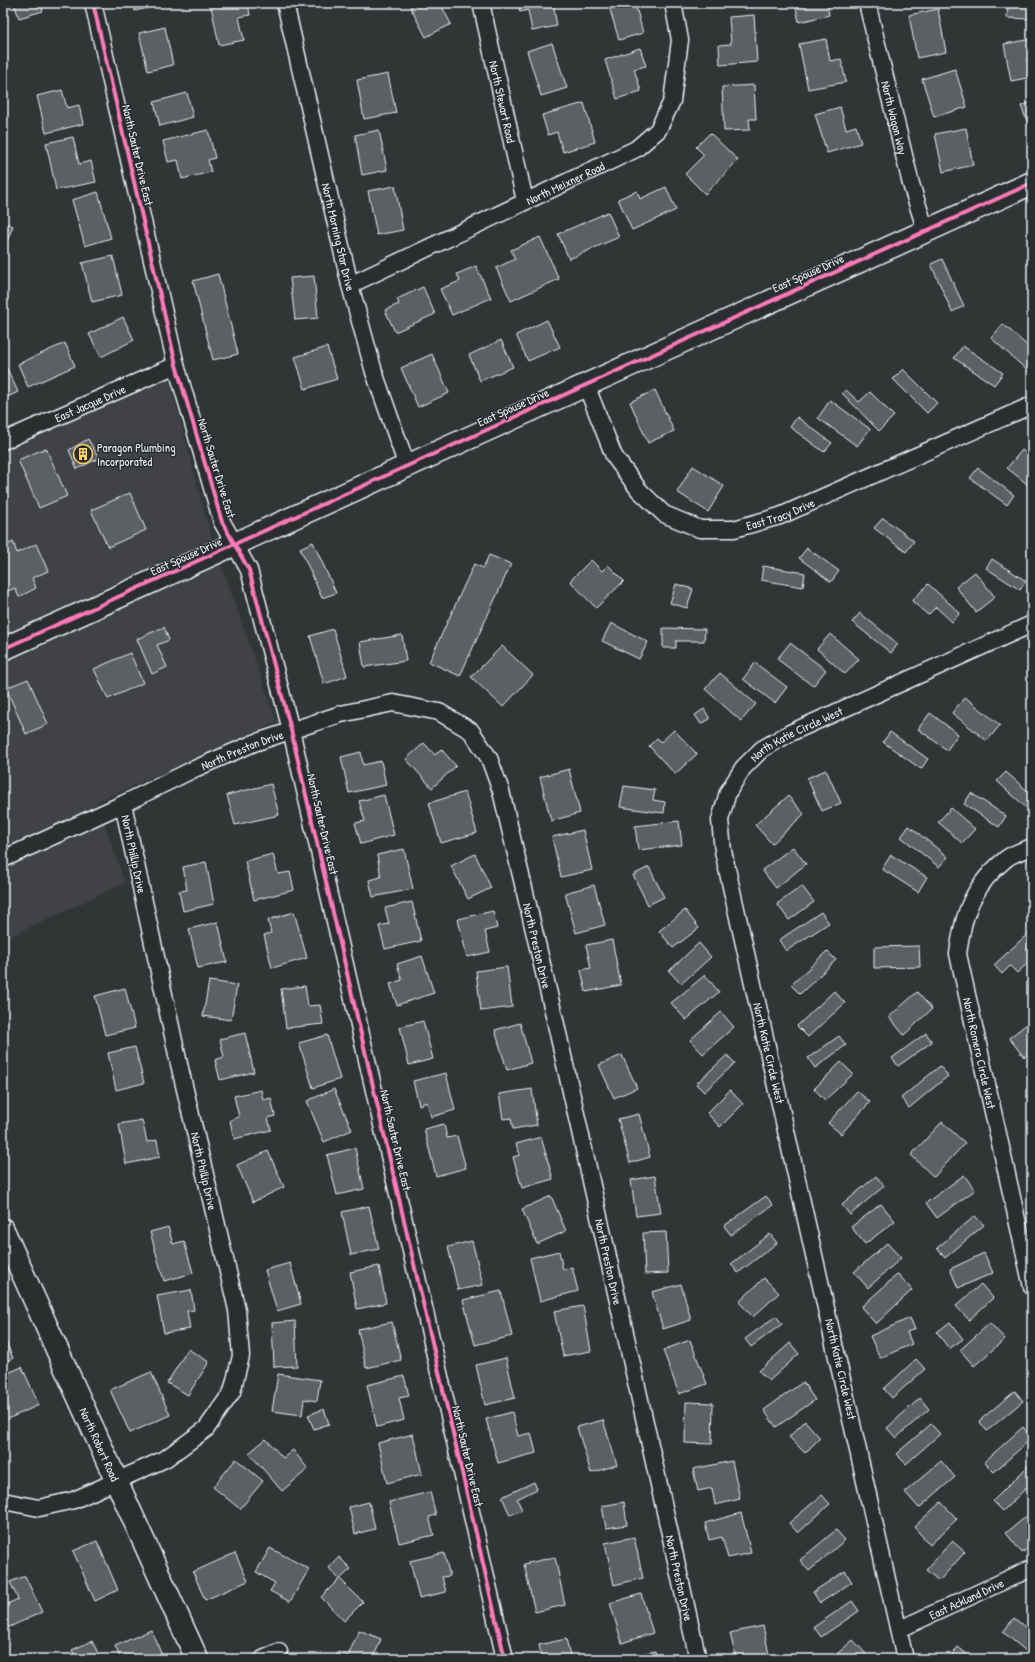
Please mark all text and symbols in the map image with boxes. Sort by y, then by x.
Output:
street label: North Stewart Road [486,59,520,145]
street label: North Wagon Way [878,79,912,156]
street label: North Sauter Drive East [118,103,158,208]
street label: North Meixner Road [523,157,607,209]
street label: North Morning Star Drive [318,181,360,293]
street label: East Spouse Drive [770,250,847,296]
street label: East Jacque Drive [52,380,128,426]
street label: East Spouse Drive [475,384,552,430]
street label: North Sauter Drive East [194,416,240,521]
place label: Paragon Plumbing Incorporated [97,439,175,470]
building icon: Paragon Plumbing Incorporated [72,443,94,465]
street label: East Tracy Drive [744,493,817,534]
street label: East Spouse Drive [148,533,225,579]
street label: North Katie Circle West [746,702,846,765]
street label: North Preston Drive [198,725,286,774]
street label: North Sauter Drive East [303,772,343,877]
street label: North Phillip Drive [117,813,151,895]
street label: North Preston Drive [519,901,556,990]
street label: North Romero Circle West [959,996,1001,1111]
street label: North Katie Circle West [749,1001,789,1106]
street label: North Sauter Drive East [376,1088,416,1193]
street label: North Phillip Drive [187,1130,221,1212]
street label: North Preston Drive [591,1217,627,1306]
street label: North Katie Circle West [821,1317,861,1422]
street label: North Sauter Drive East [448,1404,488,1509]
street label: North Robert Road [76,1405,124,1484]
street label: North Preston Drive [662,1533,698,1623]
street label: East Ackland Drive [926,1574,1007,1623]

